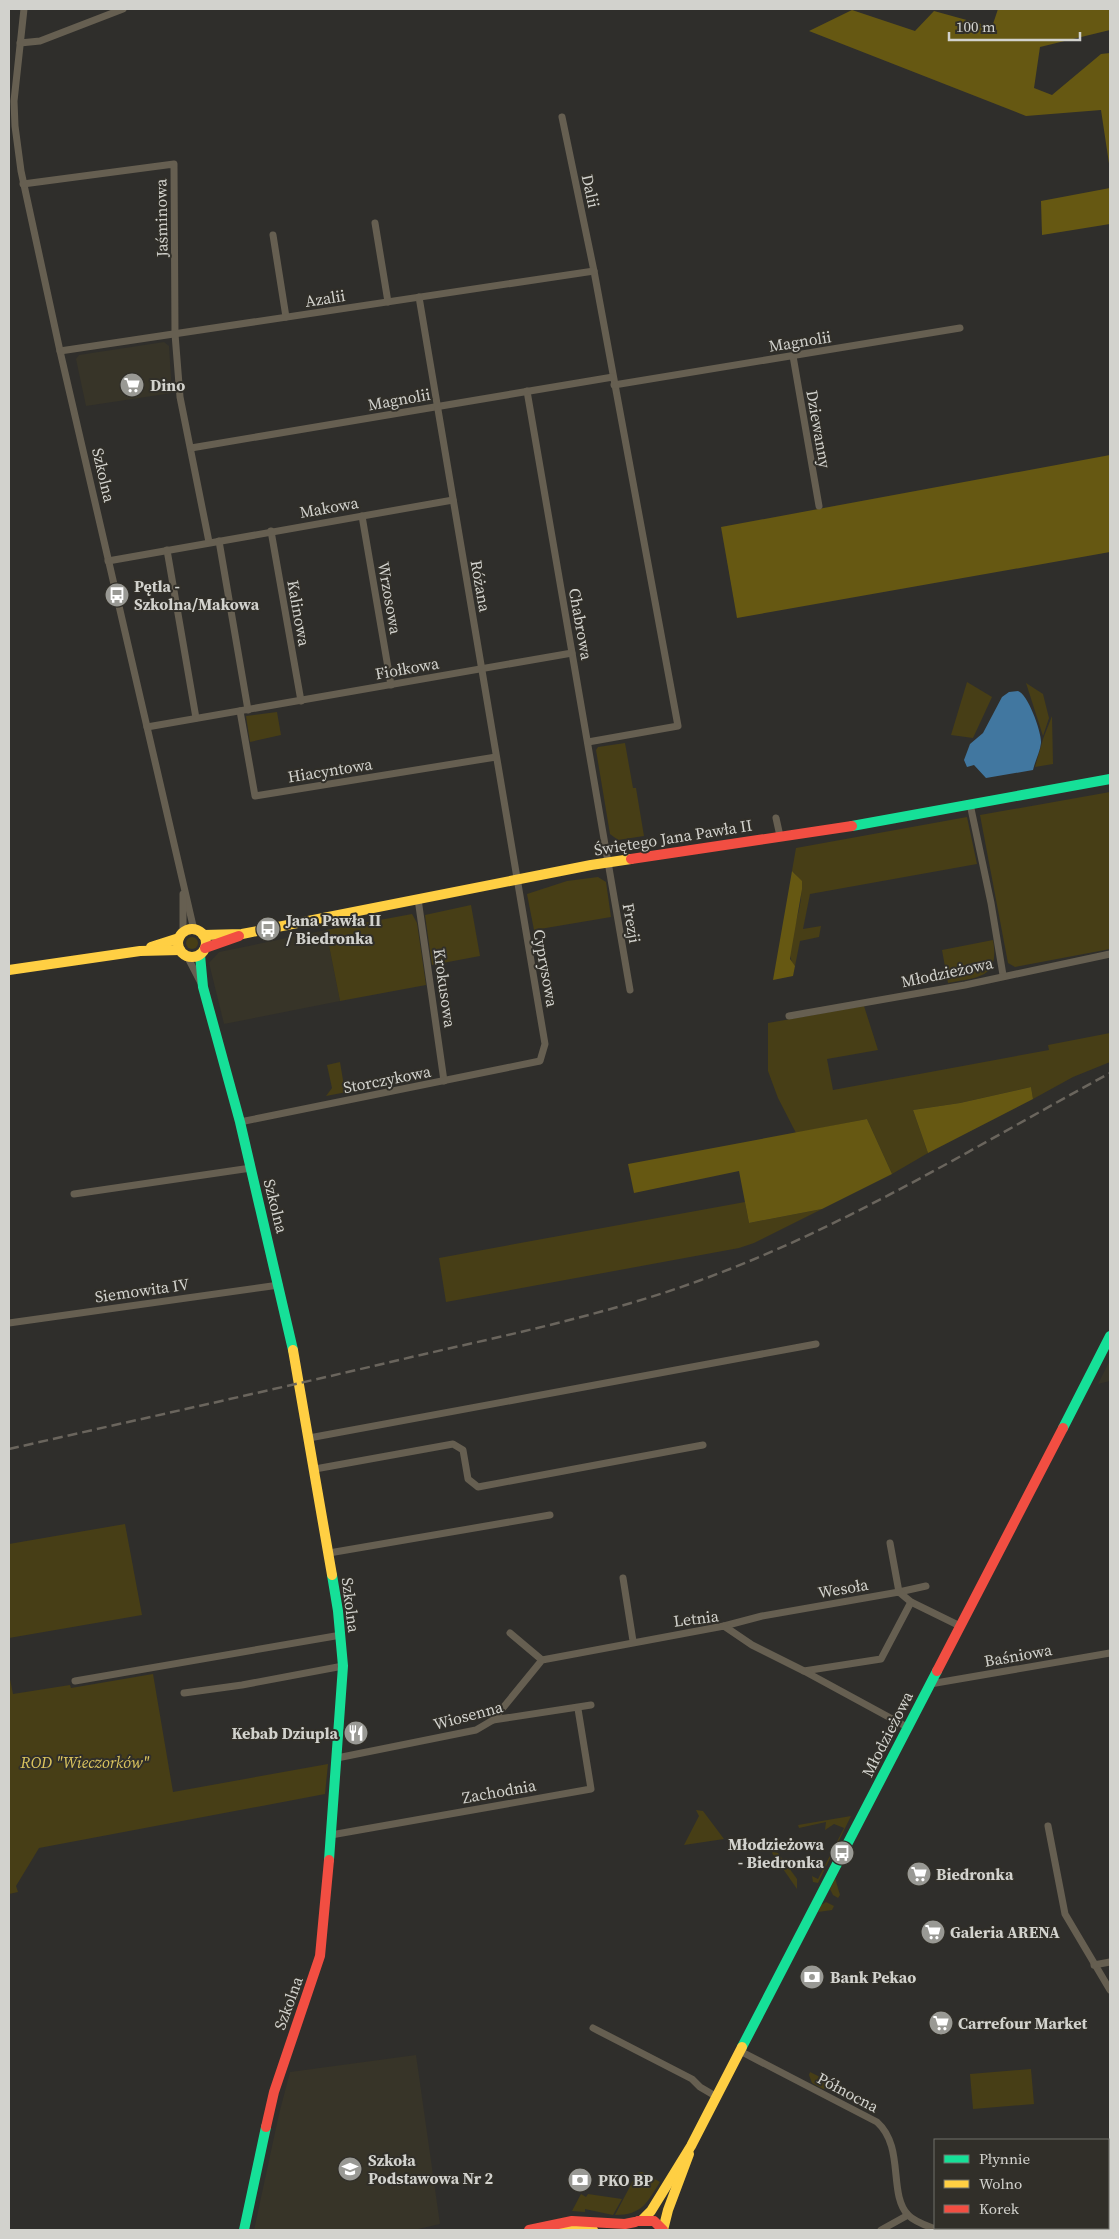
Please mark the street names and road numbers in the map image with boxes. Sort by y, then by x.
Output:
street label: Dalii [577,172,605,210]
street label: Jaśminowa [149,178,173,258]
street label: Azalii [303,284,347,312]
street label: Magnolii [767,325,833,357]
street label: Magnolii [366,383,432,415]
street label: Dziewanny [801,388,837,470]
street label: Szkolna [87,446,121,505]
street label: Makowa [298,491,361,523]
street label: Różana [466,558,497,614]
street label: Wrzosowa [373,560,407,637]
street label: Kalinowa [282,578,316,649]
street label: Chabrowa [564,586,598,662]
street label: Fiołkowa [373,651,442,684]
street label: Hiacyntowa [286,752,375,788]
street label: Świętego Jana Pawła II [592,814,754,860]
street label: Frezji [618,901,646,945]
street label: Cyprysowa [528,927,564,1009]
street label: Krokusowa [429,947,462,1030]
street label: Młodzieżowa [899,951,996,992]
street label: Storczykowa [341,1060,434,1098]
street label: Szkolna [259,1177,294,1236]
street label: Siemowita IV [93,1272,191,1308]
street label: Wesoła [816,1573,871,1603]
street label: Szkolna [337,1576,365,1635]
street label: Letnia [672,1604,721,1632]
street label: Baśniowa [982,1638,1054,1672]
street label: Młodzieżowa [856,1687,918,1781]
street label: Wiosenna [431,1695,506,1735]
street label: Zachodnia [460,1774,539,1808]
street label: Szkolna [268,1973,308,2033]
street label: Północna [813,2067,883,2118]

